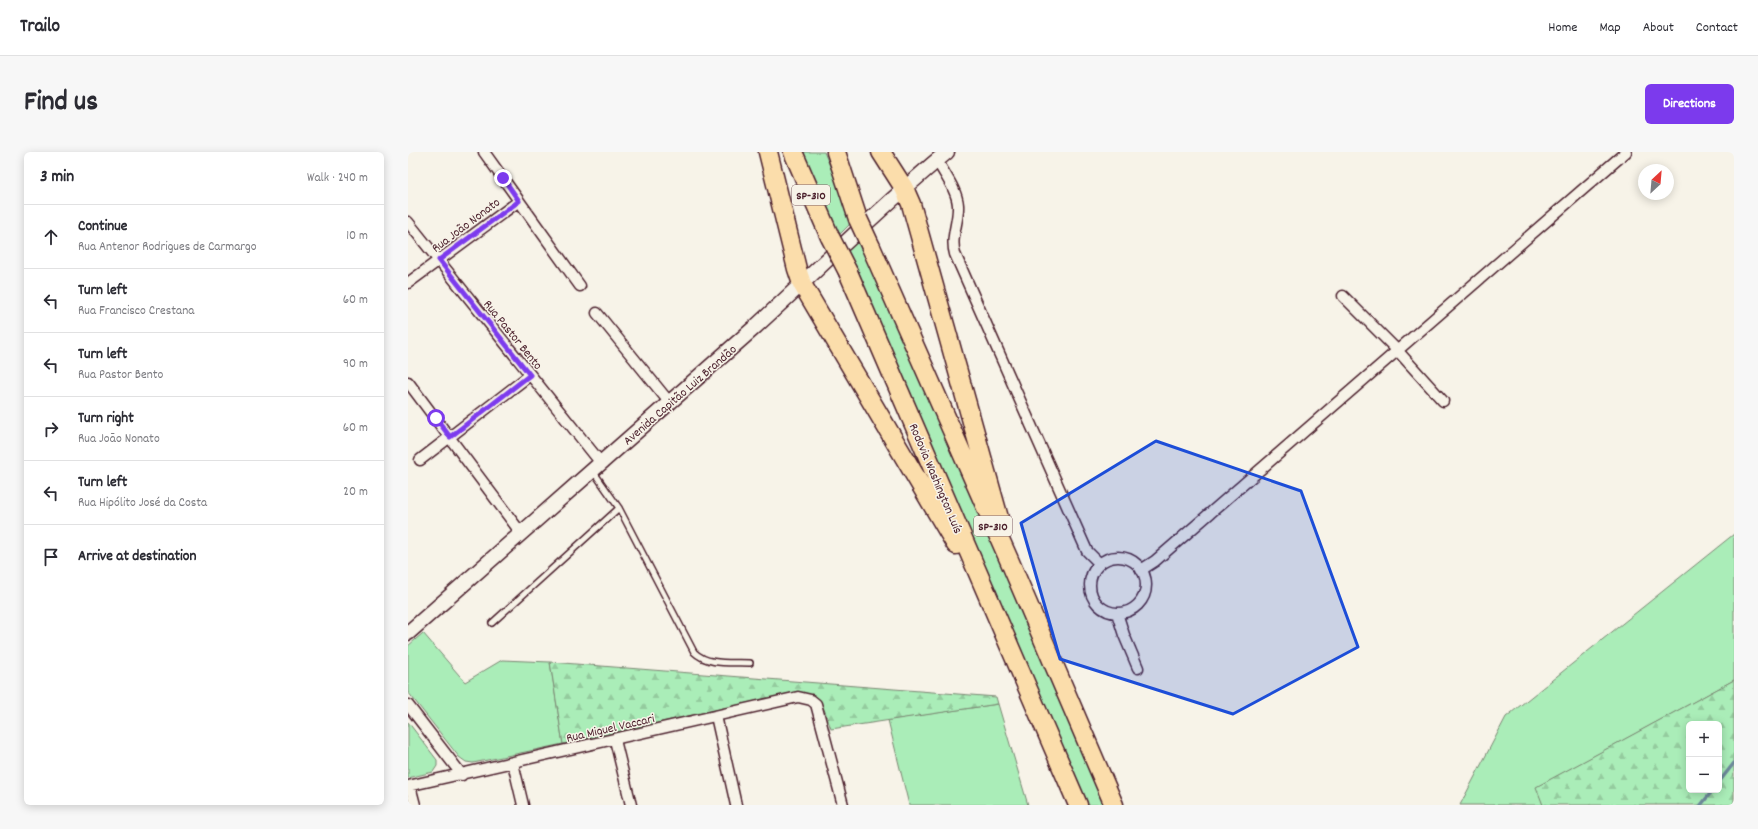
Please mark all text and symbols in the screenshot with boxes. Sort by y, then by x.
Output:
text: Trailo [20,14,60,41]
text: Home [1548,18,1577,38]
text: Map [1599,18,1621,38]
text: About [1643,18,1674,38]
text: Contact [1696,18,1738,38]
text: Find us [24,84,98,124]
button: Directions [1645,84,1734,124]
north arrow [1638,164,1674,200]
text: 3 min [40,166,74,190]
text: Walk · 240 m [307,169,368,188]
route end [494,169,512,187]
road number: SP-310 [792,185,830,205]
street label: Rua João Nonato [428,194,505,258]
text: Continue [78,216,127,238]
icon: ahead [40,226,62,248]
text: 10 m [346,227,368,246]
text: Rua Antenor Rodrigues de Carmargo [78,238,257,257]
text: Turn left [78,280,127,302]
icon: left [40,290,62,312]
text: 60 m [343,291,368,310]
street label: Rua Pastor Bento [478,296,546,375]
text: Rua Francisco Crestana [78,302,194,321]
street label: Avenida Capitão Luiz Brandão [620,341,742,451]
text: Turn left [78,344,127,366]
icon: left [40,354,62,376]
text: 90 m [343,355,368,374]
text: Rua Pastor Bento [78,366,163,385]
text: Turn right [78,408,134,430]
route start [427,409,445,427]
icon: right [40,418,62,440]
text: 60 m [343,419,368,438]
street label: Rodovia Washington Luís [903,421,967,537]
text: Rua João Nonato [78,430,160,449]
text: Turn left [78,472,127,494]
icon: left [40,482,62,504]
text: 20 m [343,483,368,502]
text: Rua Hipólito José da Costa [78,494,207,513]
road number: SP-310 [974,516,1012,536]
icon: arrive [40,546,62,568]
text: Arrive at destination [78,546,196,568]
street label: Rua Miguel Vaccari [564,710,657,749]
map controls [1686,721,1722,793]
button: + [1686,721,1722,757]
button: − [1686,757,1722,793]

